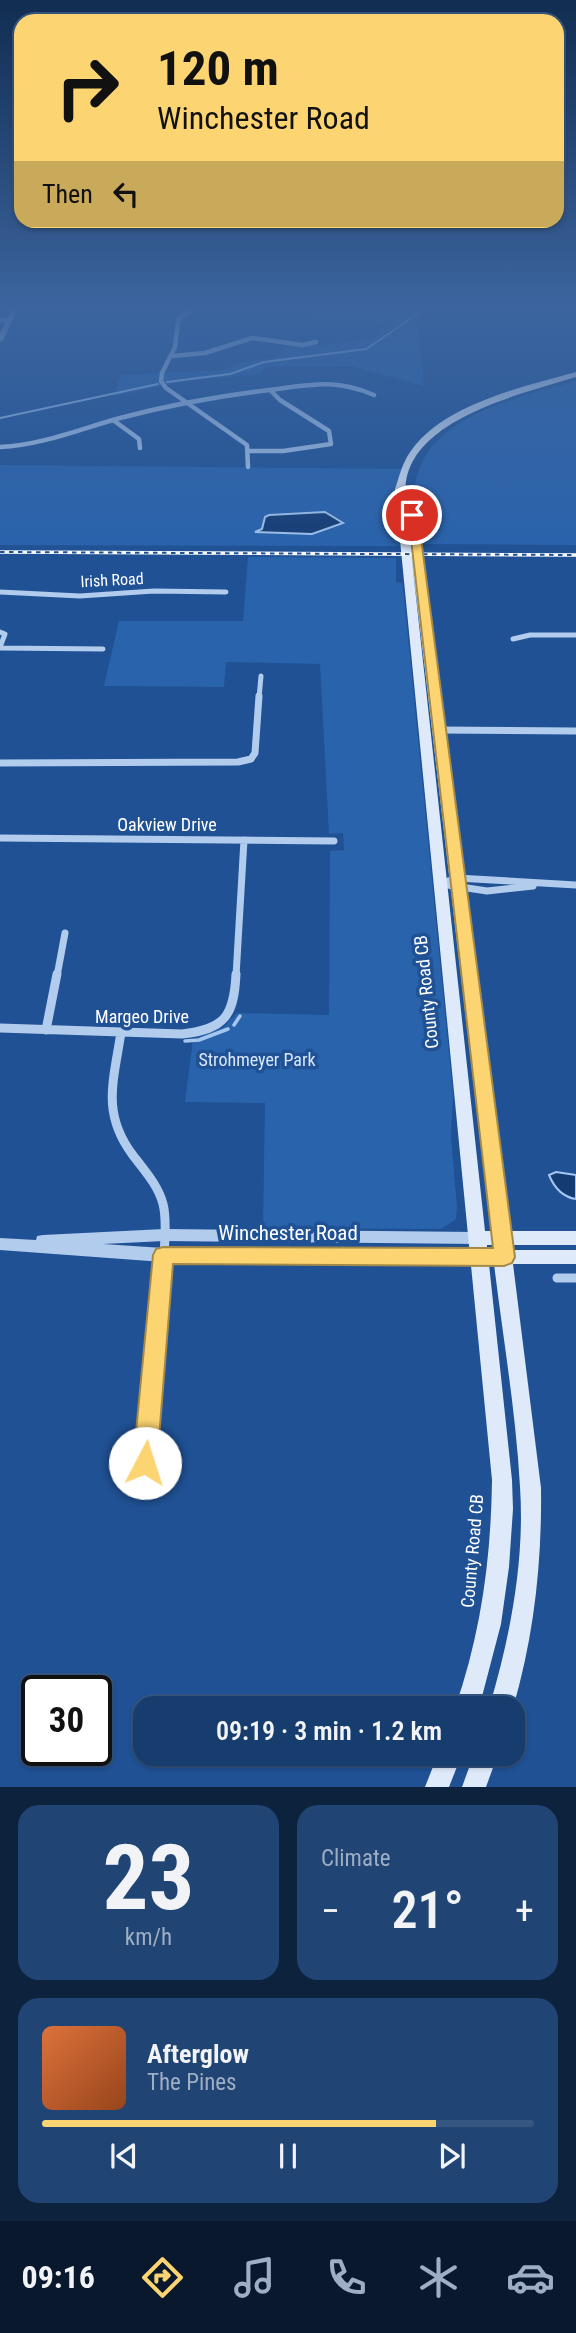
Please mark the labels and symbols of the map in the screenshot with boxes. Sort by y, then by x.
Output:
pin [382,485,442,545]
street label: Irish Road [80,569,144,591]
street label: Oakview Drive [117,814,217,835]
street label: County Road CB [410,934,442,1050]
street label: Margeo Drive [95,1006,189,1027]
park label: Strohmeyer Park [198,1049,316,1070]
street label: Winchester Road [218,1221,358,1245]
position arrow [108,1426,182,1500]
street label: County Road CB [457,1493,487,1609]
speed limit sign: 30 [21,1675,112,1766]

